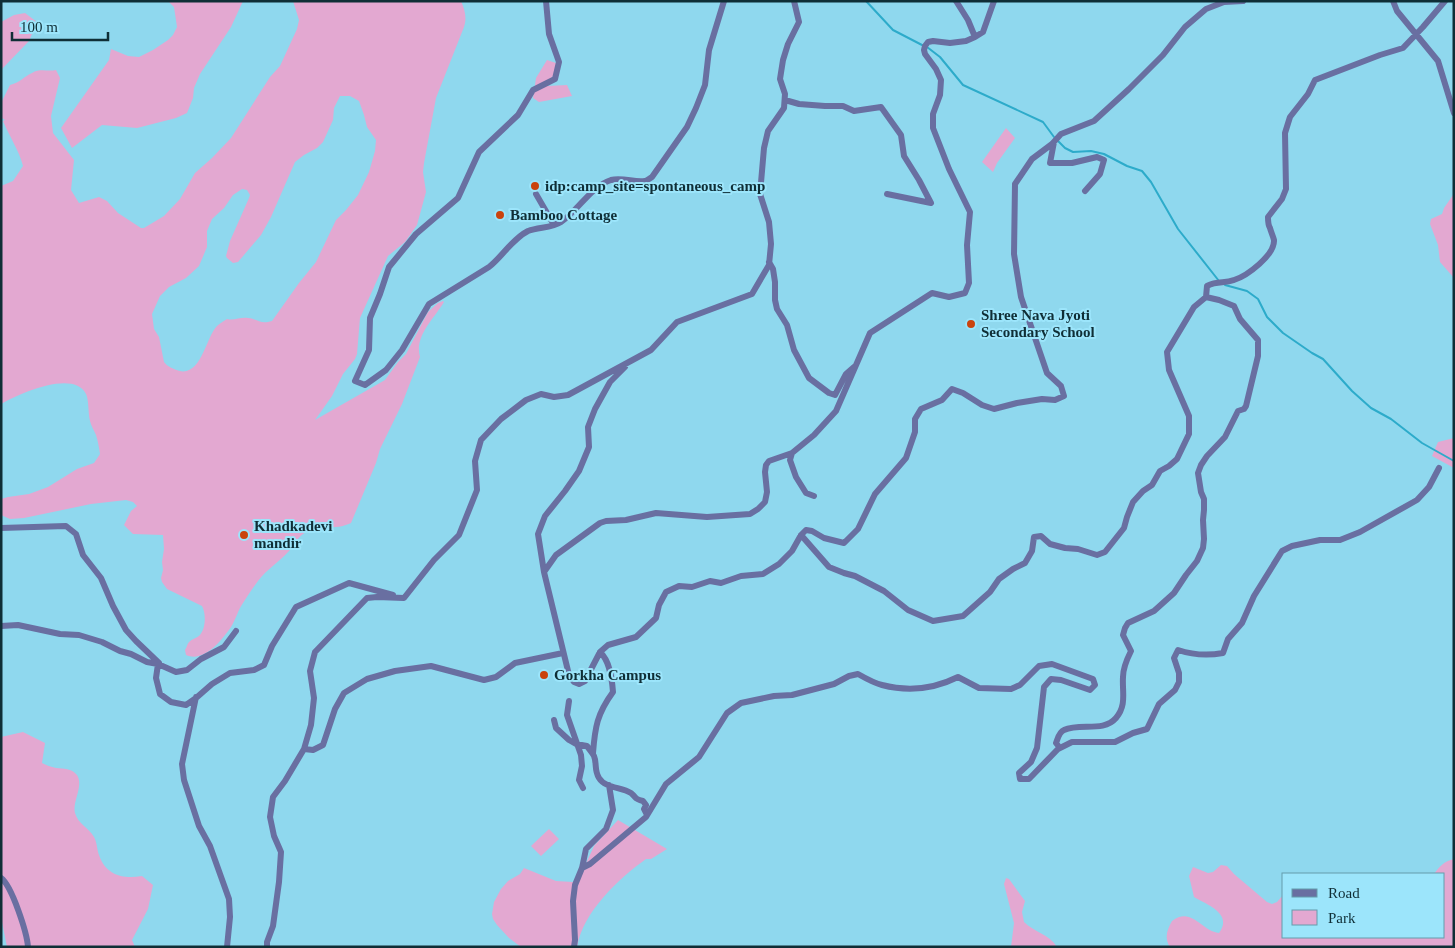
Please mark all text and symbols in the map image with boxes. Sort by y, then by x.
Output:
scale bar [12,10,109,42]
text: 100 m [20,19,58,35]
place label: idp:camp_site=spontaneous_camp [545,178,765,194]
marker: idp:camp_site=spontaneous_camp [529,180,541,192]
place label: Bamboo Cottage [510,207,617,223]
marker: Bamboo Cottage [494,209,506,221]
place label: Shree Nava Jyoti Secondary School [981,307,1095,340]
marker: Shree Nava Jyoti Secondary School [965,318,977,330]
place label: Khadkadevi mandir [254,518,332,551]
marker: Khadkadevi mandir [238,529,250,541]
place label: Gorkha Campus [554,667,661,683]
marker: Gorkha Campus [538,669,550,681]
legend [1282,873,1445,938]
text: Road [1328,885,1360,901]
text: Park [1328,910,1356,926]

